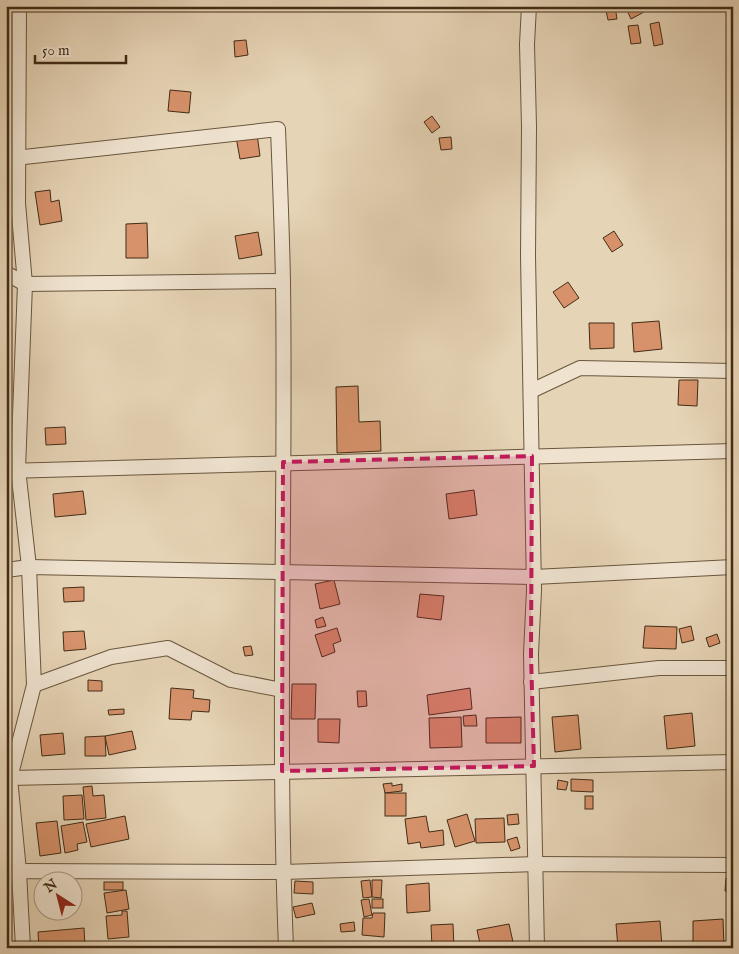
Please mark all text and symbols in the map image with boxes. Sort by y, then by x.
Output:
scale bar [35,32,126,64]
text: 50 m [42,41,70,60]
north arrow [32,872,82,922]
text: N [40,875,61,898]

